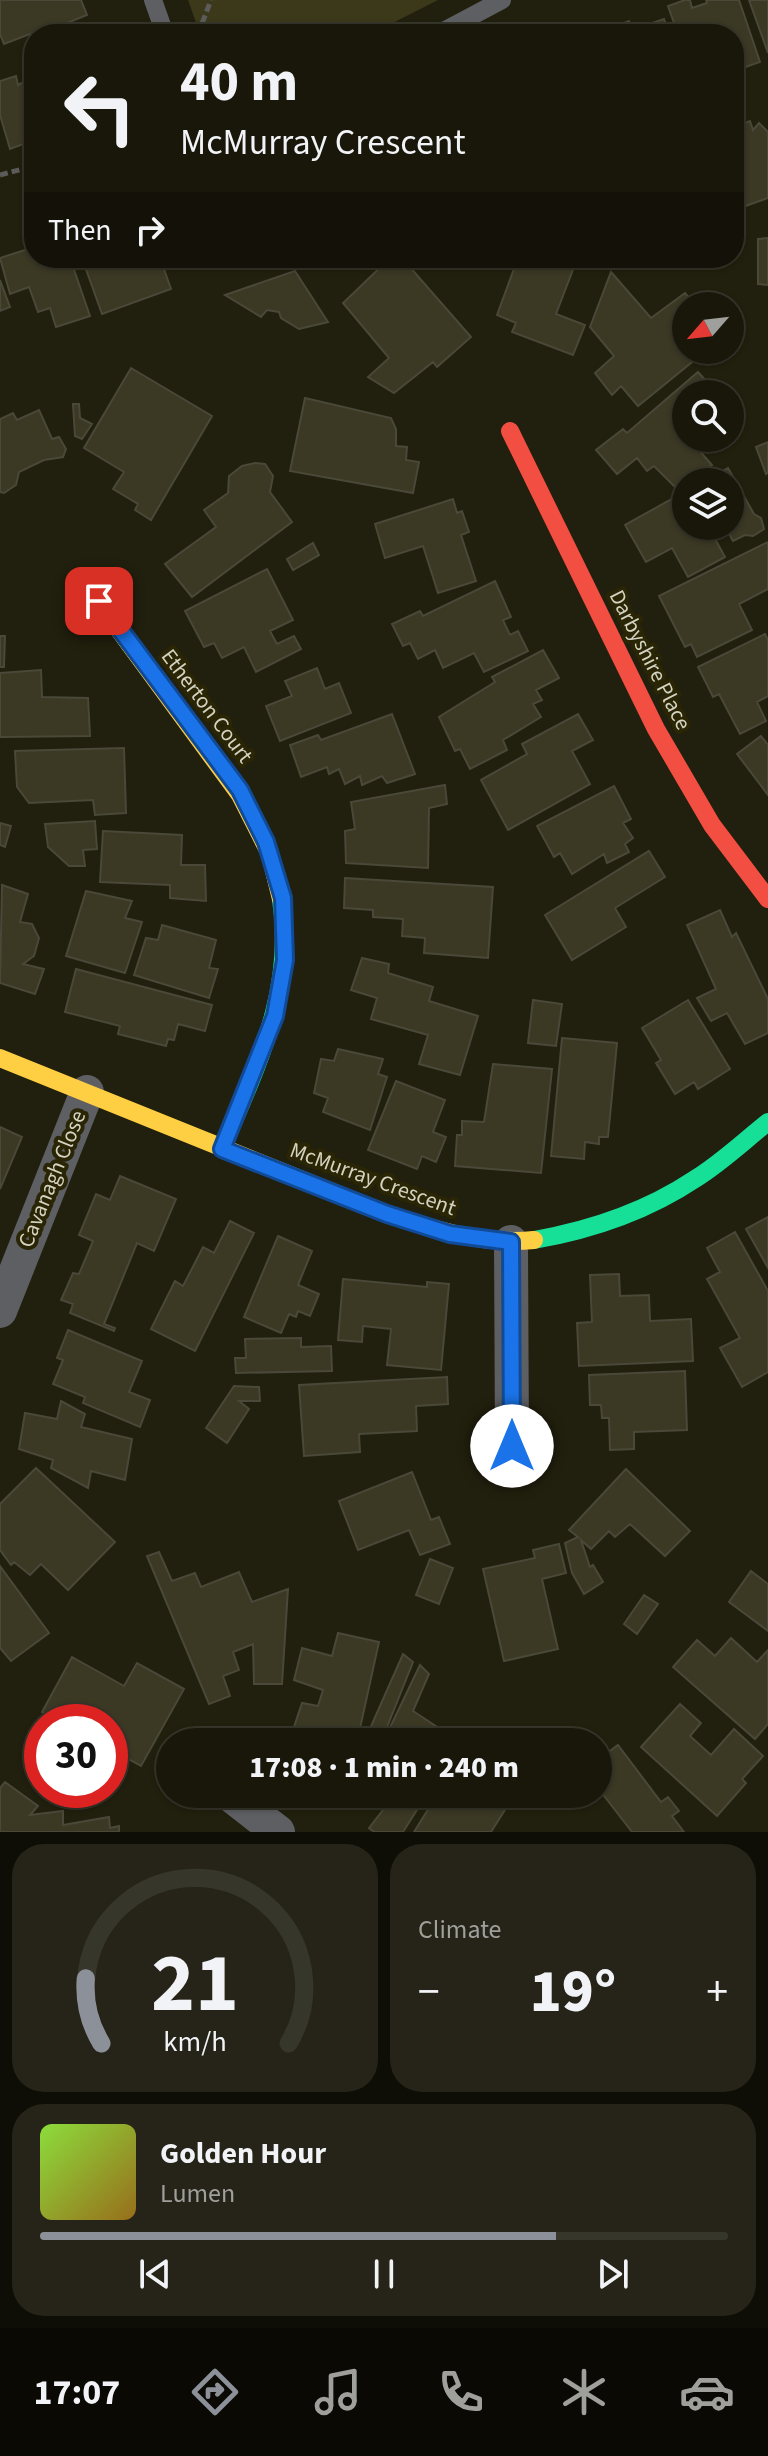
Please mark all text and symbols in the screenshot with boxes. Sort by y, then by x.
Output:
text: 40 m [180,43,298,122]
icon: left [48,56,152,160]
text: McMurray Crescent [180,117,466,168]
icon: right [128,208,172,252]
text: Then [48,209,112,252]
north arrow [672,292,744,364]
map controls [672,292,744,540]
button: search [672,380,744,452]
button: layers [672,468,744,540]
pin [65,567,133,635]
icon: arrive [77,579,121,623]
street label: Darbyshire Place [601,584,699,736]
street label: Etherton Court [153,642,261,770]
street label: Cavanagh Close [10,1106,94,1252]
street label: McMurray Crescent [286,1134,461,1224]
position arrow [470,1404,554,1488]
speed limit sign: 30 [24,1704,128,1808]
text: 17:08 · 1 min · 240 m [249,1746,519,1789]
text: Climate [418,1911,502,1948]
text: 21 [151,1925,239,2043]
text: 19° [530,1950,616,2035]
text: − [418,1961,440,2024]
text: + [706,1961,728,2024]
text: km/h [163,2022,227,2062]
text: Golden Hour [160,2132,326,2175]
text: Lumen [160,2175,235,2212]
icon: previous [133,2252,177,2296]
icon: pause [362,2252,406,2296]
icon: next [591,2252,635,2296]
icon: directions [187,2364,243,2420]
icon: music [310,2364,366,2420]
icon: phone [433,2364,489,2420]
icon: climate [556,2364,612,2420]
icon: car [679,2364,735,2420]
text: 17:07 [33,2367,120,2418]

